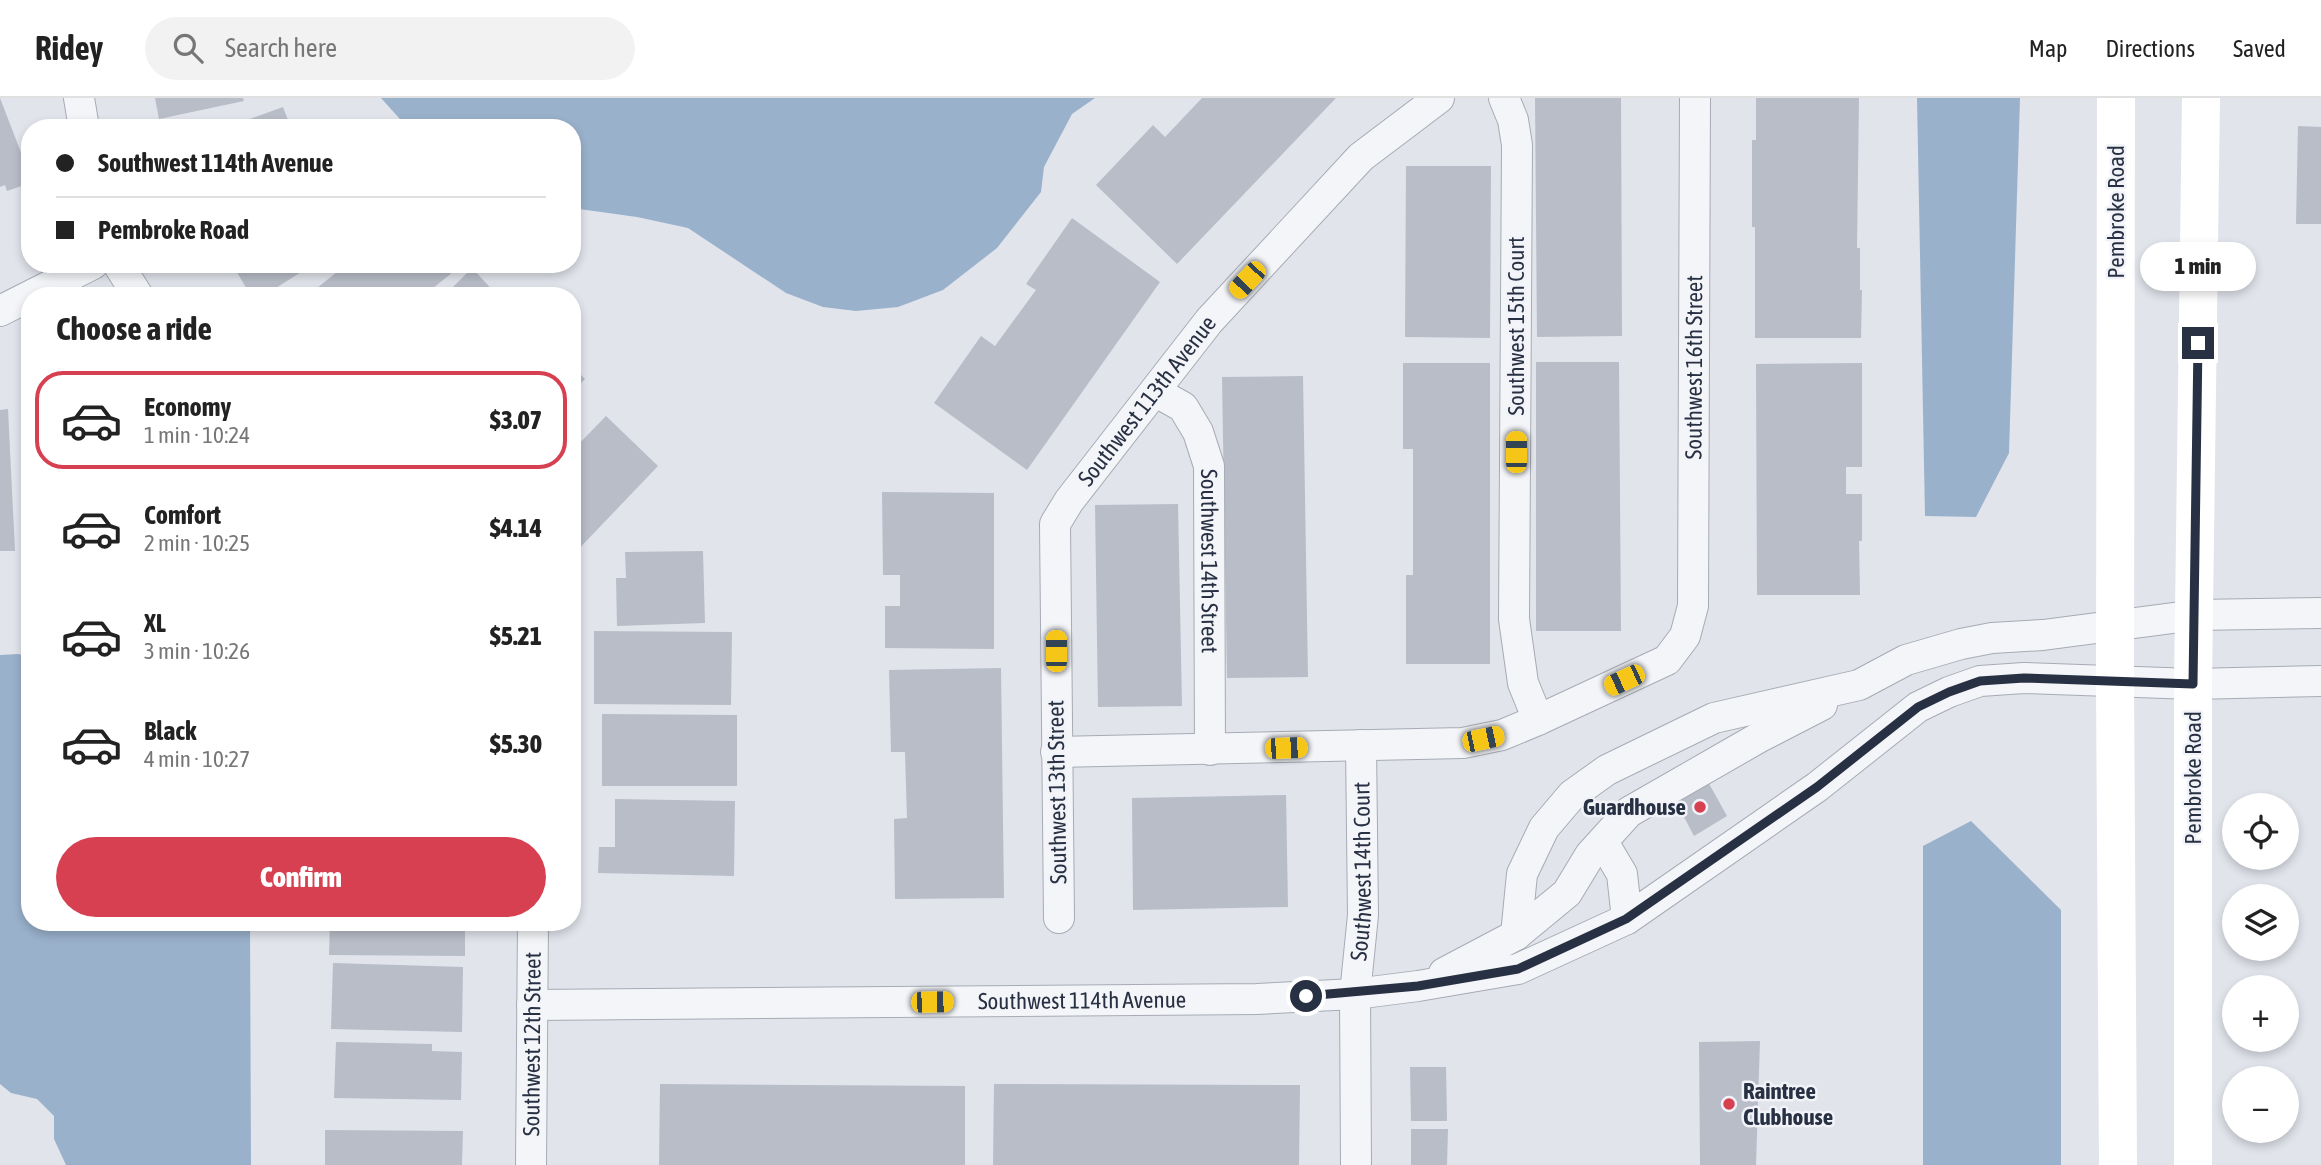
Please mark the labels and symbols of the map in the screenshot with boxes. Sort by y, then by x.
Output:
street label: Pembroke Road [2103,145,2129,279]
street label: Southwest 15th Court [1503,236,1529,416]
callout: 1 min [2140,242,2256,290]
car [1225,257,1270,303]
street label: Southwest 16th Street [1681,275,1707,459]
street label: Southwest 113th Avenue [1073,311,1221,491]
route end [2182,327,2214,359]
car [1506,431,1527,473]
street label: Southwest 14th Street [1196,469,1223,653]
car [1046,630,1067,672]
car [1601,662,1648,698]
street label: Southwest 13th Street [1042,700,1072,884]
street label: Pembroke Road [2180,711,2206,845]
car [1461,724,1506,754]
car [1265,737,1308,759]
street label: Southwest 14th Court [1345,782,1376,962]
place label: Guardhouse [1583,794,1686,820]
marker: Guardhouse [1692,799,1708,815]
street label: Southwest 12th Street [518,952,546,1136]
route start [1290,980,1322,1012]
street label: Southwest 114th Avenue [978,987,1186,1014]
car [911,991,954,1013]
place label: Raintree Clubhouse [1743,1078,1833,1130]
marker: Raintree Clubhouse [1721,1096,1737,1112]

